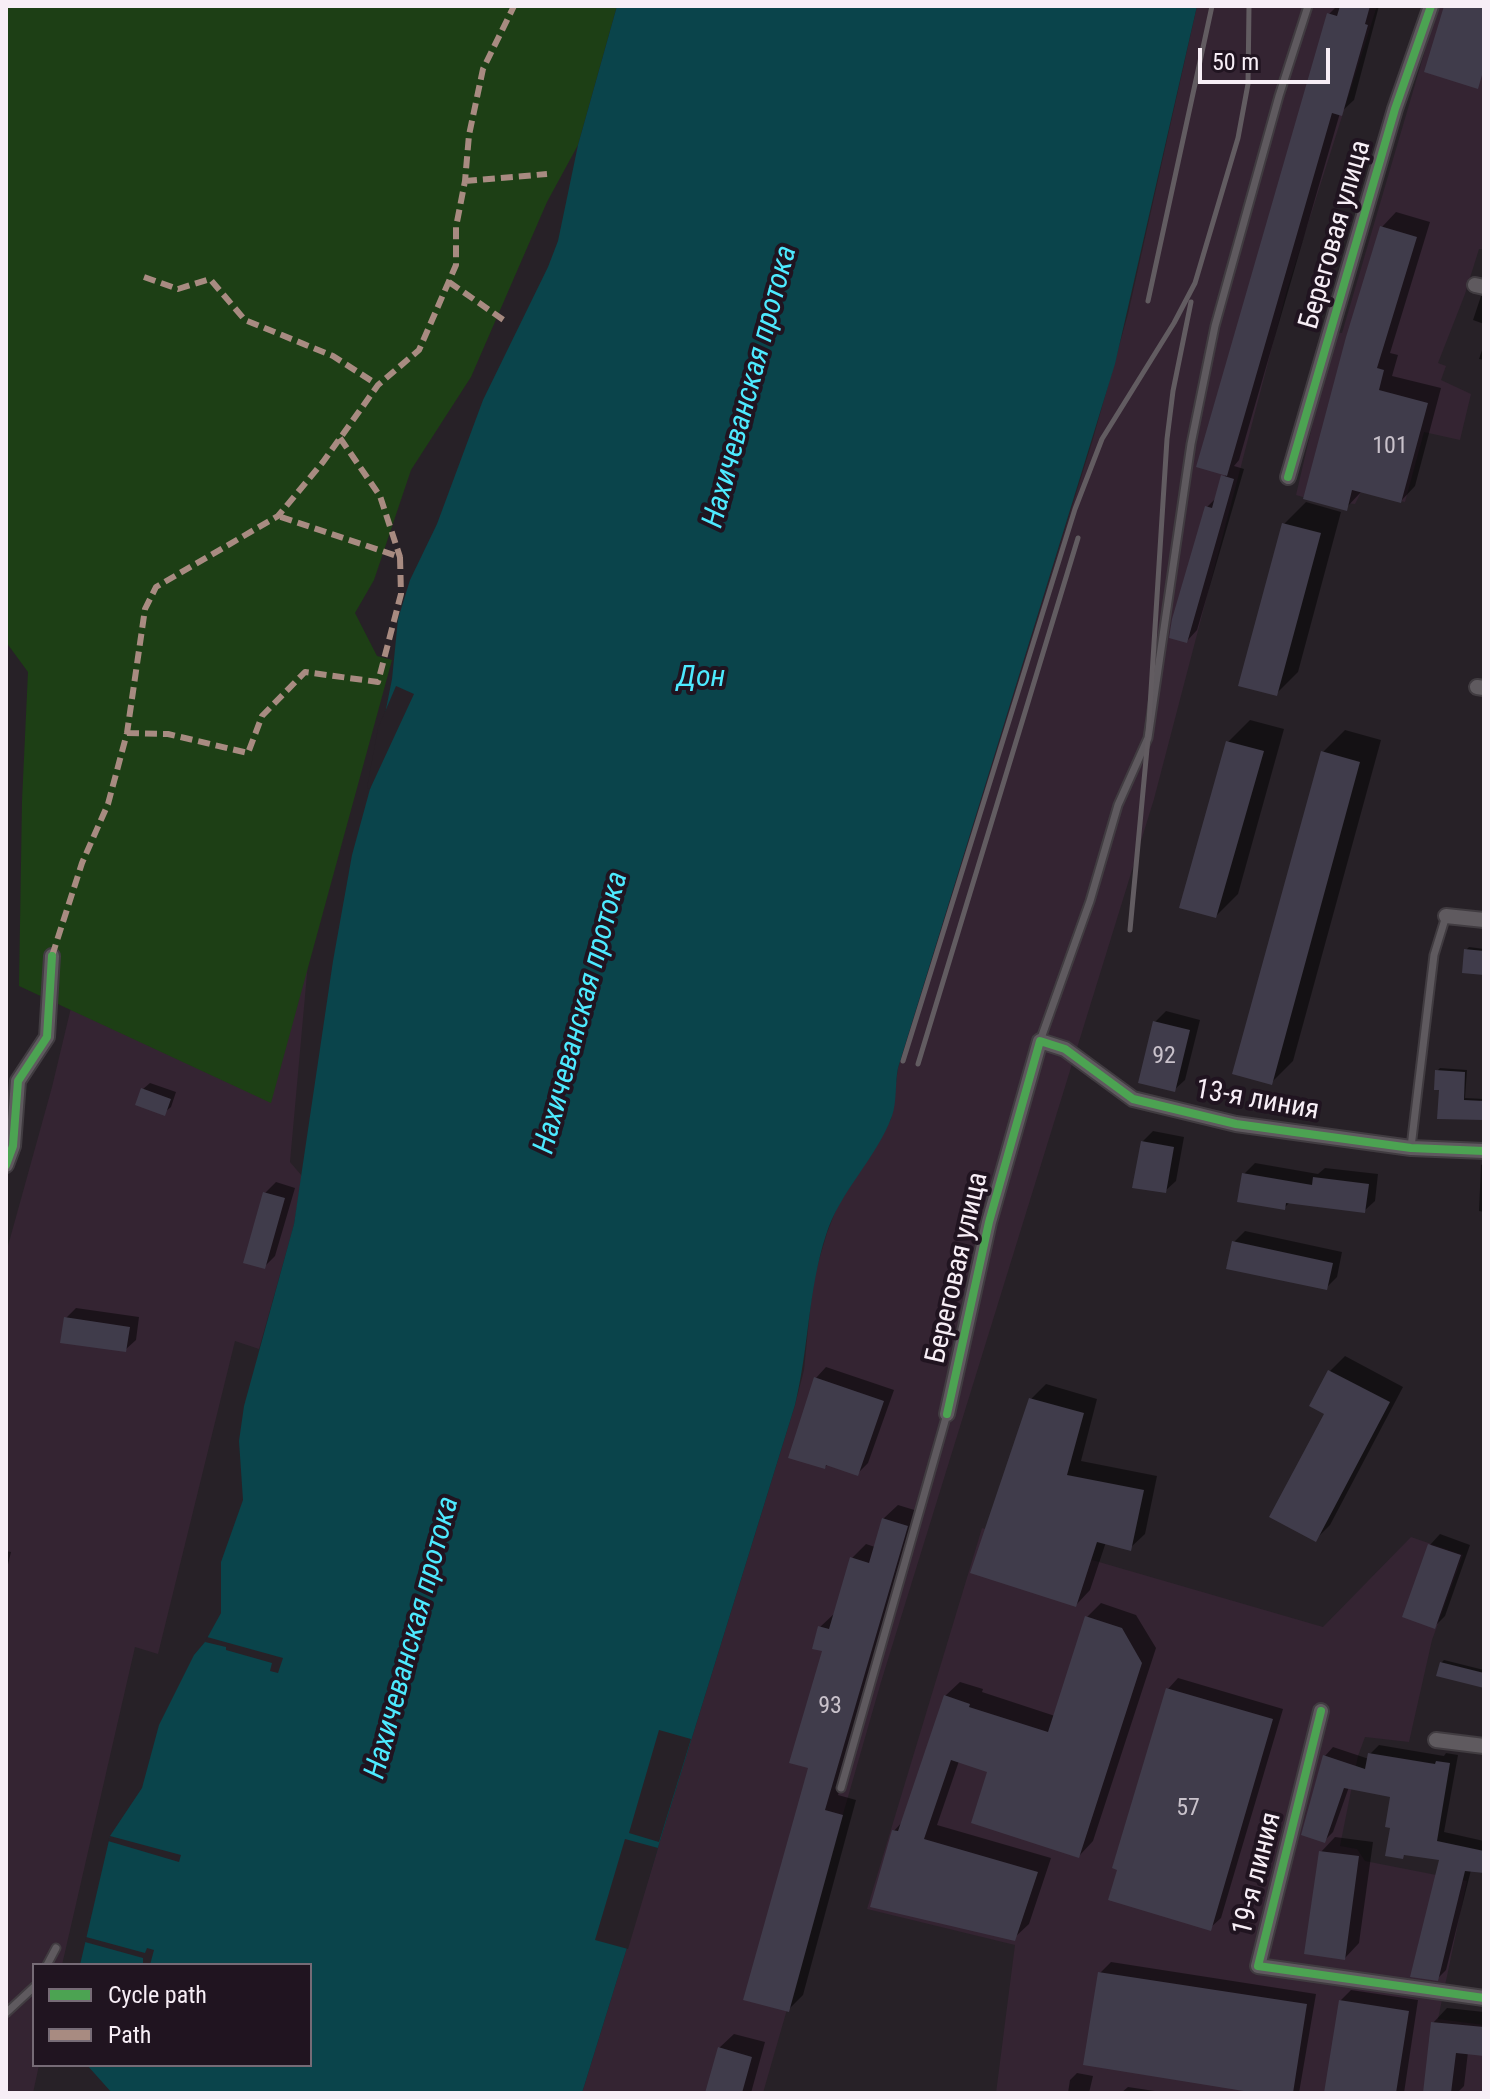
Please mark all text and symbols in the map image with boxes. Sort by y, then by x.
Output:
scale bar [1202,32,1334,82]
text: 50 m [1212,48,1259,76]
street label: Береговая улица [1293,137,1379,333]
water label: Нахичеванская протока [696,242,806,532]
house number: 101 [1372,433,1408,461]
water label: Дон [677,660,725,696]
water label: Нахичеванская протока [527,868,637,1158]
house number: 92 [1152,1043,1176,1071]
street label: 13-я линия [1192,1074,1322,1128]
street label: Береговая улица [920,1169,996,1367]
water label: Нахичеванская протока [358,1493,468,1783]
house number: 93 [818,1693,842,1721]
house number: 57 [1176,1795,1200,1823]
street label: 19-я линия [1227,1809,1289,1939]
legend [32,1963,312,2067]
text: Cycle path [108,1981,207,2009]
text: Path [108,2021,151,2049]

